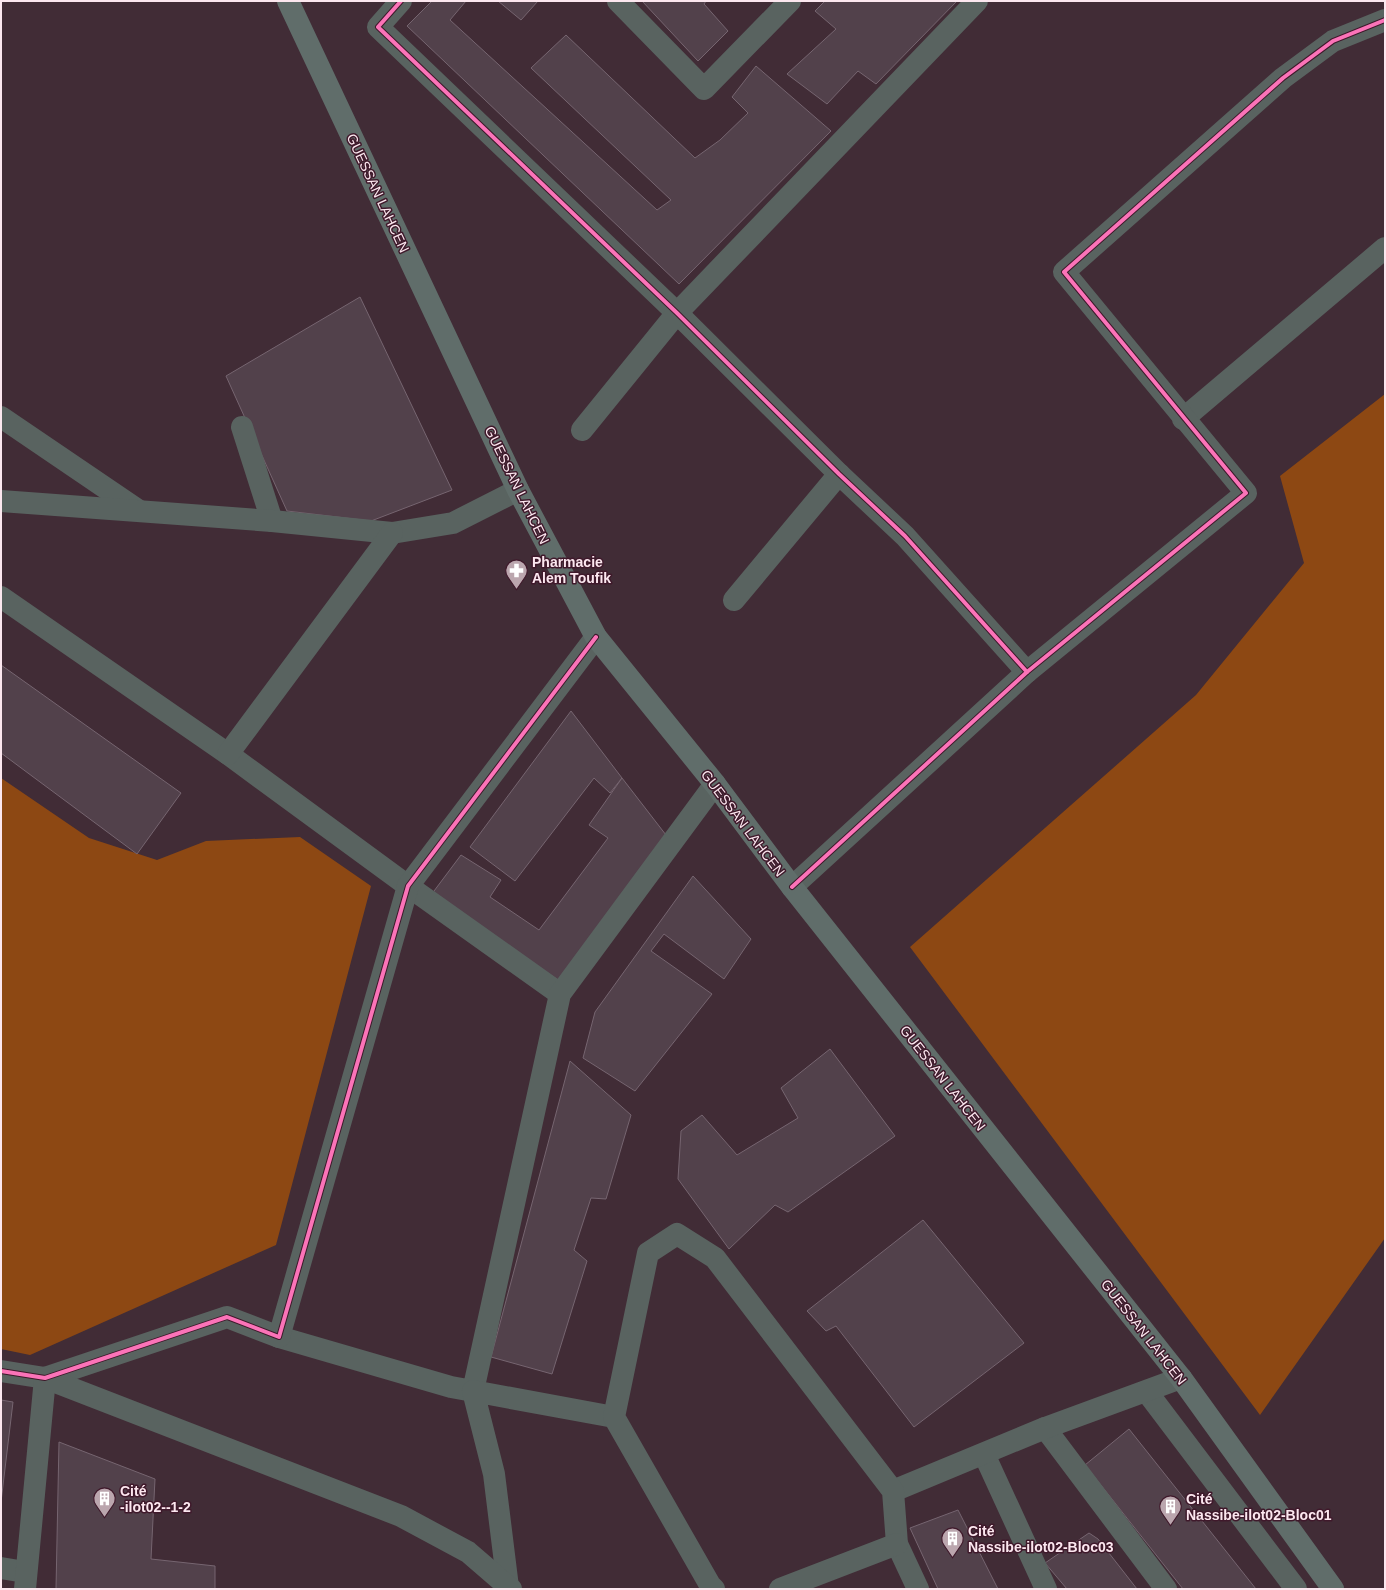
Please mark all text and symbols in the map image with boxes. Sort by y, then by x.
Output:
street label: GUESSAN LAHCEN [343,131,413,255]
street label: GUESSAN LAHCEN [482,423,552,547]
place label: Pharmacie Alem Toufik [532,554,611,586]
pharmacy icon: Pharmacie Alem Toufik [504,557,530,590]
street label: GUESSAN LAHCEN [698,767,788,879]
street label: GUESSAN LAHCEN [897,1022,989,1134]
street label: GUESSAN LAHCEN [1098,1276,1190,1388]
place label: Cité -ilot02--1-2 [120,1483,191,1515]
building icon: Cité -ilot02--1-2 [92,1486,118,1519]
place label: Cité Nassibe-ilot02-Bloc01 [1186,1491,1332,1523]
building icon: Cité Nassibe-ilot02-Bloc01 [1157,1494,1183,1527]
place label: Cité Nassibe-ilot02-Bloc03 [968,1523,1114,1555]
building icon: Cité Nassibe-ilot02-Bloc03 [940,1526,966,1559]

